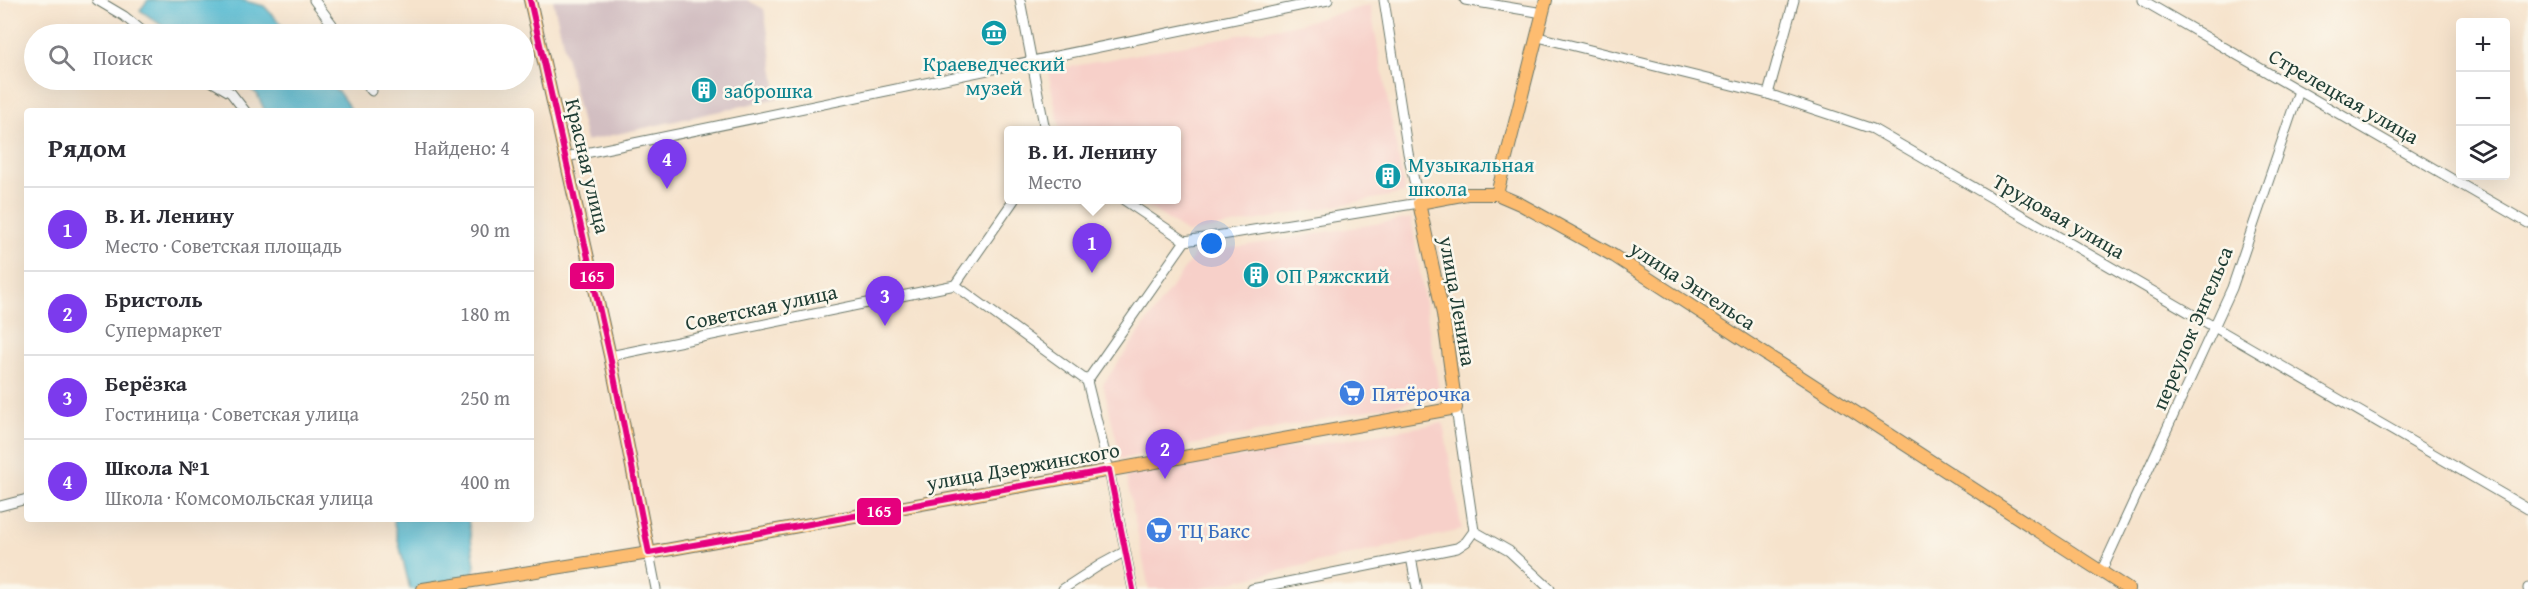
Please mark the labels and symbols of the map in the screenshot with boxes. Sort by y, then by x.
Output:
museum icon: Краеведческий музей [979,18,1009,48]
street label: Стрелецкая улица [2263,40,2425,152]
place label: Краеведческий музей [923,48,1065,103]
building icon: заброшка [689,75,719,105]
place label: заброшка [724,75,813,106]
street label: Красная улица [557,95,619,237]
pin: 4 [648,140,686,189]
place label: Музыкальная школа [1408,149,1535,204]
building icon: Музыкальная школа [1373,161,1403,191]
street label: Трудовая улица [1987,166,2131,266]
pin: 1 [1072,224,1112,273]
your location [1197,229,1226,258]
street label: улица Энгельса [1623,232,1762,337]
street label: улица Ленина [1431,233,1485,368]
street label: переулок Энгельса [2144,241,2240,415]
building icon: ОП Ряжский [1241,260,1271,290]
place label: ОП Ряжский [1276,260,1390,291]
line badge: 165 [569,262,615,290]
text: 165 [580,264,604,288]
street label: Советская улица [682,276,840,338]
pin: 3 [866,276,904,326]
supermarket icon: Пятёрочка [1337,378,1367,408]
place label: Пятёрочка [1372,378,1470,409]
pin: 2 [1146,430,1184,479]
street label: улица Дзержинского [923,434,1122,498]
line badge: 165 [856,497,902,526]
text: 165 [867,499,891,523]
supermarket icon: ТЦ Бакс [1144,515,1174,545]
place label: ТЦ Бакс [1178,515,1250,546]

